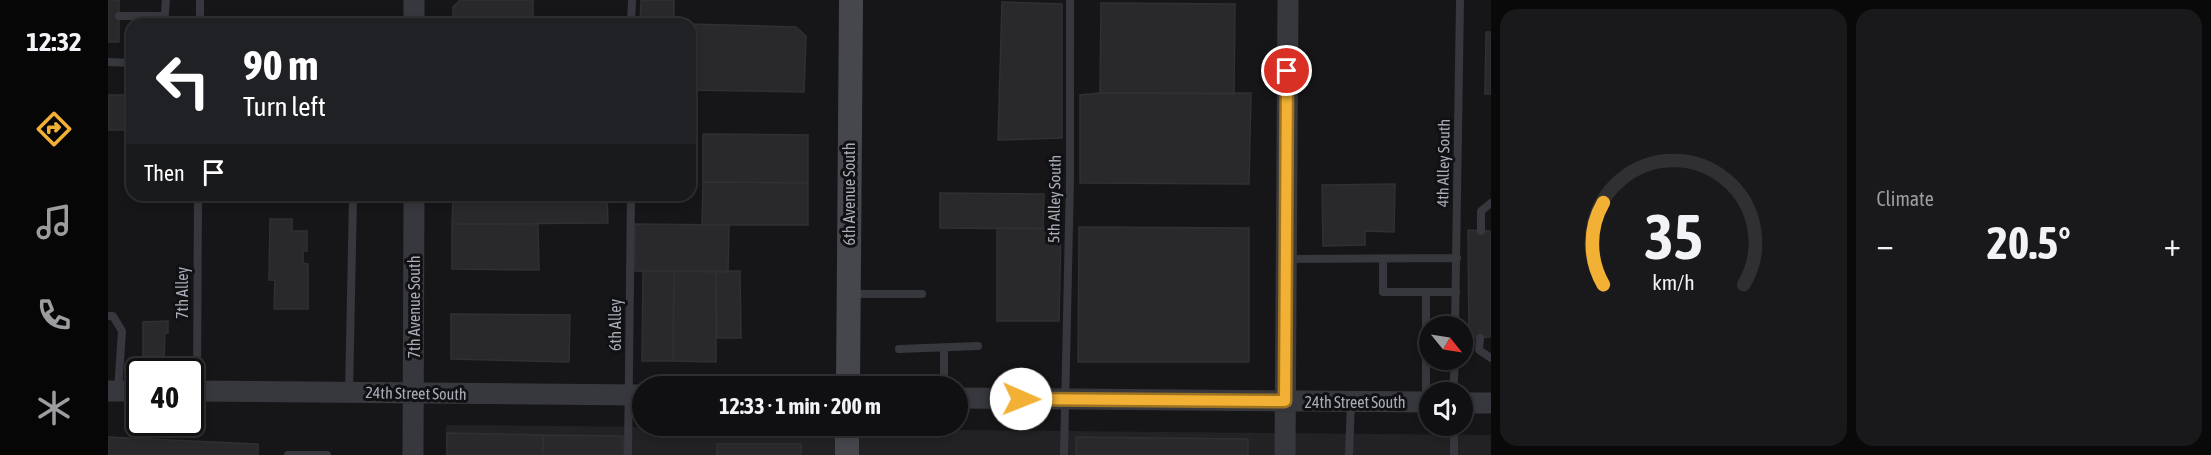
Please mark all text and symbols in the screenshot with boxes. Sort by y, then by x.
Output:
text: 12:32 [26,26,82,57]
text: 90 m [243,41,318,89]
icon: left [144,42,222,120]
pin [1261,45,1312,96]
icon: arrive [1270,54,1303,87]
text: Turn left [243,91,326,122]
icon: directions [33,108,75,150]
street label: 4th Alley South [1433,119,1454,207]
street label: 6th Avenue South [840,143,858,245]
street label: 5th Alley South [1044,155,1065,243]
icon: arrive [197,156,230,189]
text: Then [144,160,185,186]
text: Climate [1877,187,1934,210]
icon: music [33,201,75,243]
text: 35 [1644,201,1703,272]
text: 20.5° [1987,217,2071,269]
text: − [1877,225,1894,263]
text: + [2164,225,2181,263]
street label: 7th Avenue South [405,256,423,358]
street label: 7th Alley [173,267,192,319]
text: km/h [1652,270,1695,295]
icon: phone [33,294,75,336]
street label: 6th Alley [606,299,625,351]
north arrow [1419,316,1473,370]
map controls [1419,316,1473,436]
speed limit sign: 40 [126,358,204,436]
position arrow [989,367,1053,431]
button: sound [1419,382,1473,436]
street label: 24th Street South [365,383,467,403]
icon: climate [33,387,75,429]
text: 12:33 · 1 min · 200 m [719,393,881,419]
street label: 24th Street South [1304,393,1406,411]

